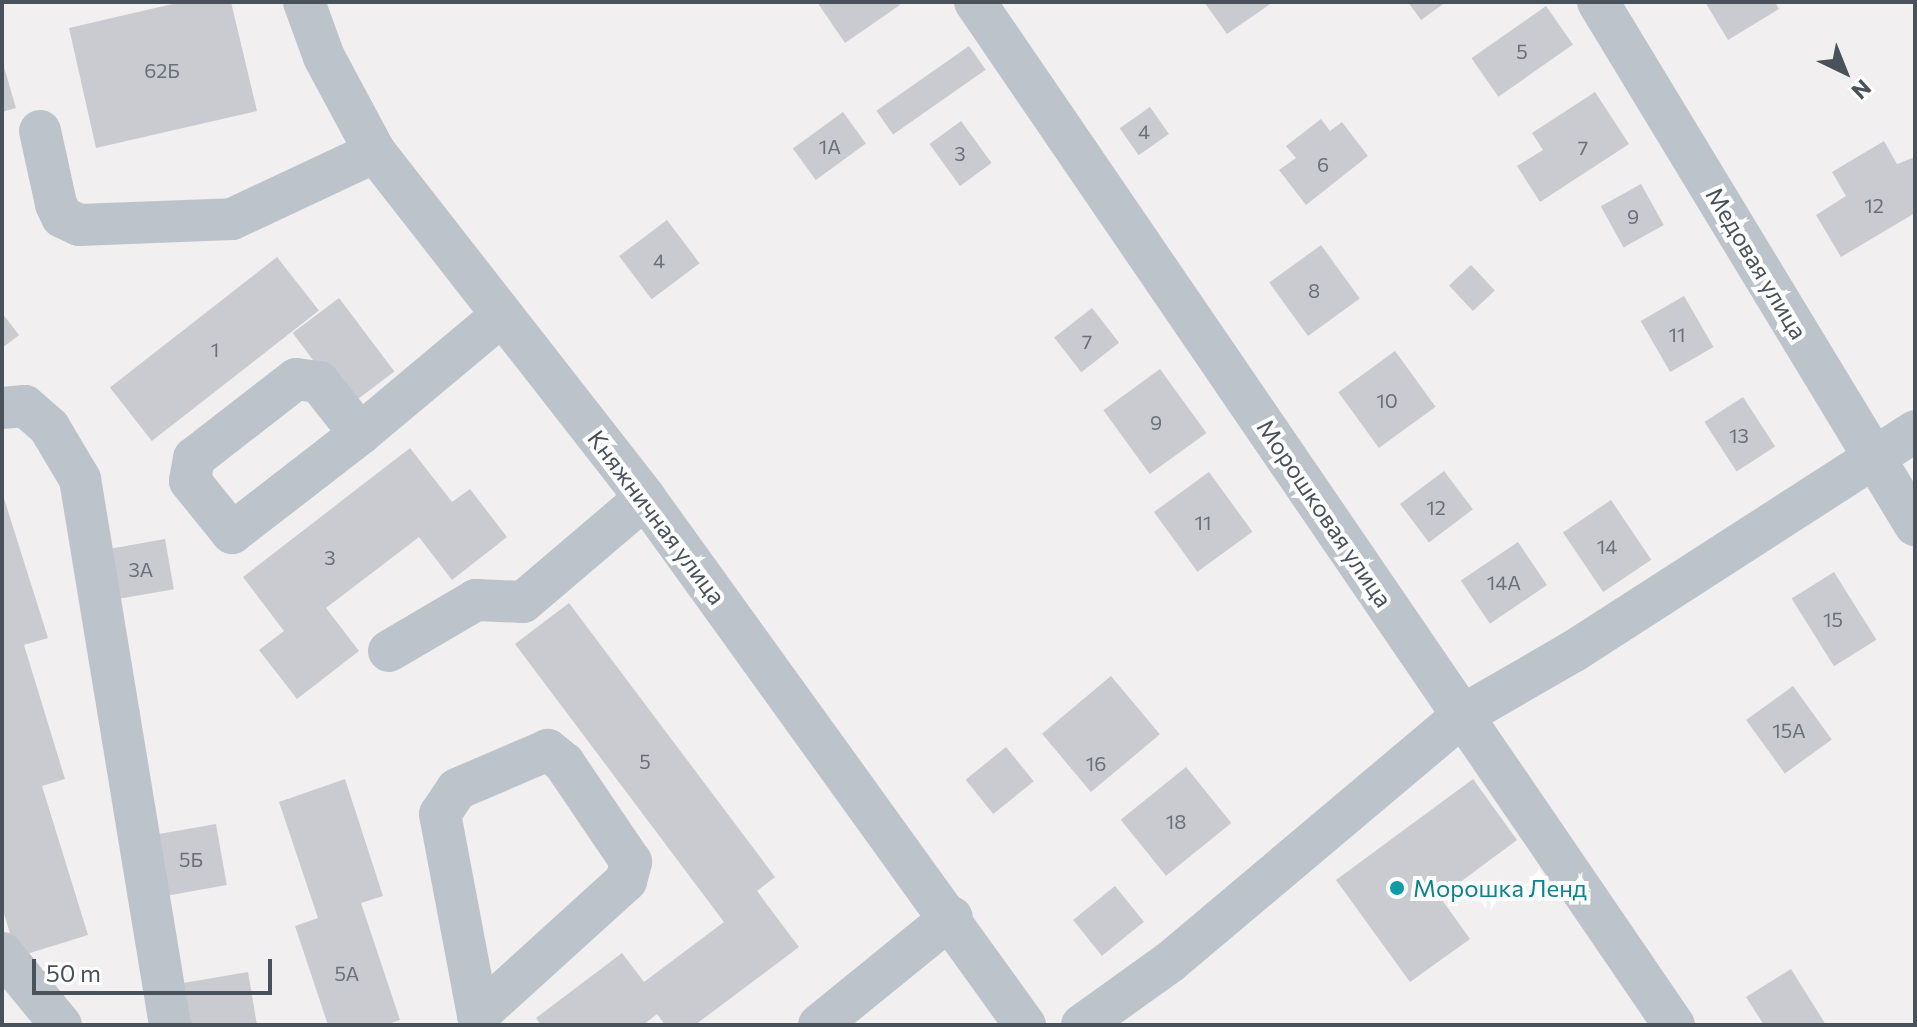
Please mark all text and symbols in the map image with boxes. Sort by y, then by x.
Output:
north arrow [1805,32,1885,112]
house number: 5 [1516,39,1528,63]
house number: 62Б [144,58,180,82]
text: N [1846,74,1877,105]
house number: 4 [1138,119,1150,143]
house number: 1А [819,134,841,158]
house number: 7 [1578,135,1588,159]
house number: 3 [954,141,966,165]
house number: 6 [1317,152,1329,176]
street label: Медовая улица [1700,182,1814,344]
house number: 12 [1864,193,1884,217]
house number: 9 [1627,204,1639,228]
house number: 4 [653,248,665,272]
house number: 8 [1308,278,1320,302]
house number: 11 [1668,322,1686,346]
house number: 7 [1082,329,1092,353]
house number: 1 [211,337,219,361]
house number: 10 [1376,388,1398,412]
house number: 9 [1150,410,1162,434]
street label: Морошковая улица [1251,414,1399,612]
house number: 13 [1729,423,1749,447]
street label: Княжничная улица [582,424,732,610]
house number: 12 [1426,495,1446,519]
house number: 11 [1194,510,1212,534]
house number: 14 [1597,534,1617,558]
house number: 3 [324,545,336,569]
house number: 3А [129,557,153,581]
house number: 14А [1487,570,1521,594]
house number: 15 [1823,607,1843,631]
house number: 15А [1772,718,1806,742]
house number: 5 [639,749,651,773]
house number: 16 [1086,751,1106,775]
house number: 18 [1166,809,1186,833]
house number: 5Б [179,847,203,871]
place label: Морошка Ленд [1413,874,1587,902]
marker: Морошка Ленд [1388,879,1406,897]
scale bar [36,943,276,993]
text: 50 m [46,958,101,987]
house number: 5А [335,961,359,985]

